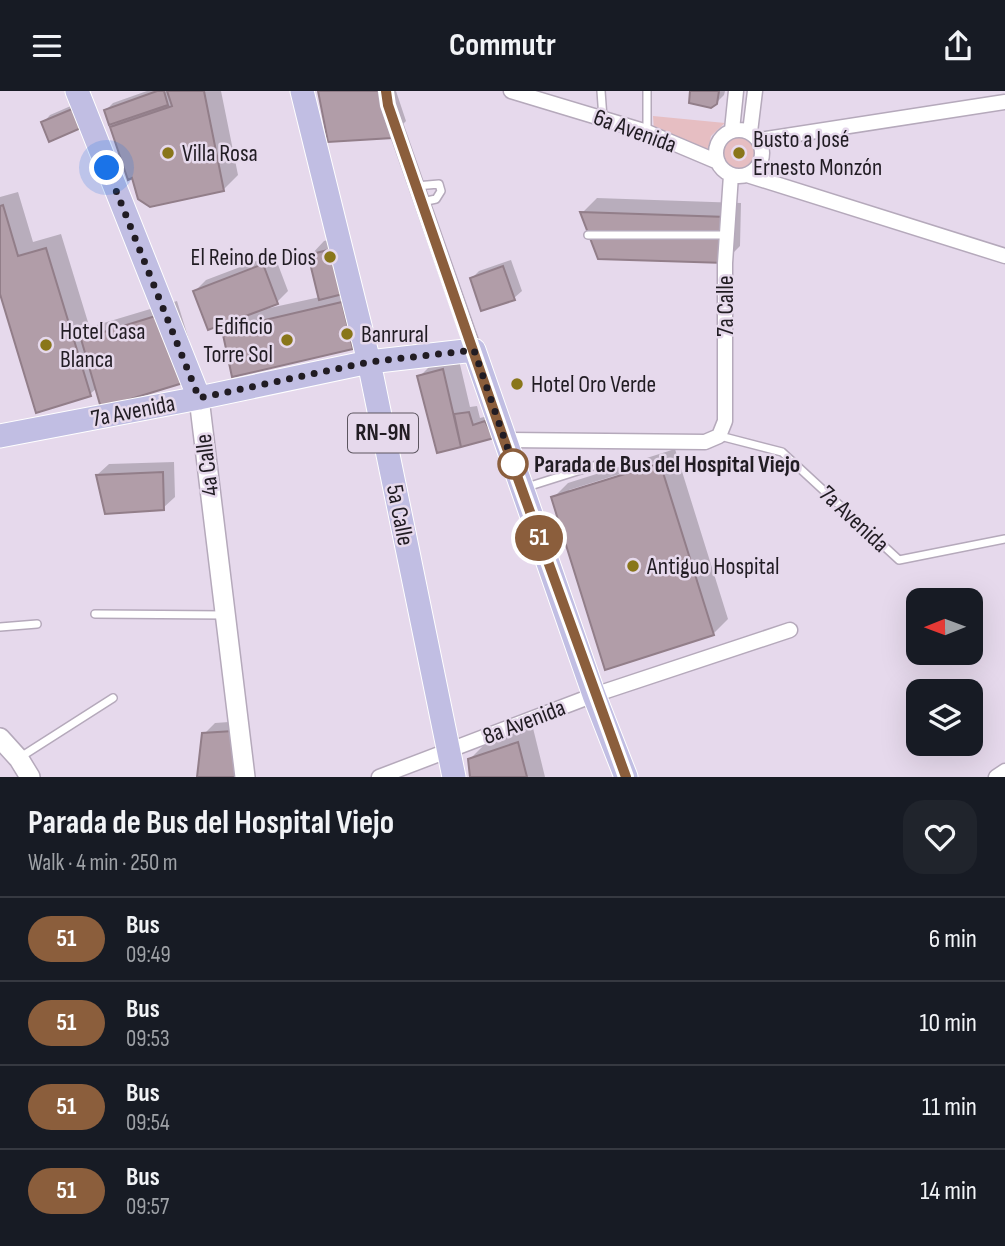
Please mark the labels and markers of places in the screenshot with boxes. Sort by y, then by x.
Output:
place label: Busto a José Ernesto Monzón [753,125,882,182]
place label: Villa Rosa [182,139,258,168]
marker: Villa Rosa [160,145,176,161]
marker: Busto a José Ernesto Monzón [731,145,747,161]
place label: El Reino de Dios [191,243,316,272]
marker: El Reino de Dios [322,249,338,265]
place label: Edificio Torre Sol [203,312,273,369]
place label: Hotel Casa Blanca [60,317,145,374]
place label: Banrural [361,320,428,349]
marker: Banrural [339,326,355,342]
marker: Edificio Torre Sol [279,332,295,348]
marker: Hotel Casa Blanca [38,337,54,353]
place label: Hotel Oro Verde [531,370,656,399]
marker: Hotel Oro Verde [509,376,525,392]
marker: Parada de Bus del Hospital Viejo [498,449,528,479]
place label: Parada de Bus del Hospital Viejo [534,450,800,479]
place label: Antiguo Hospital [646,552,779,581]
marker: Antiguo Hospital [625,558,641,574]

